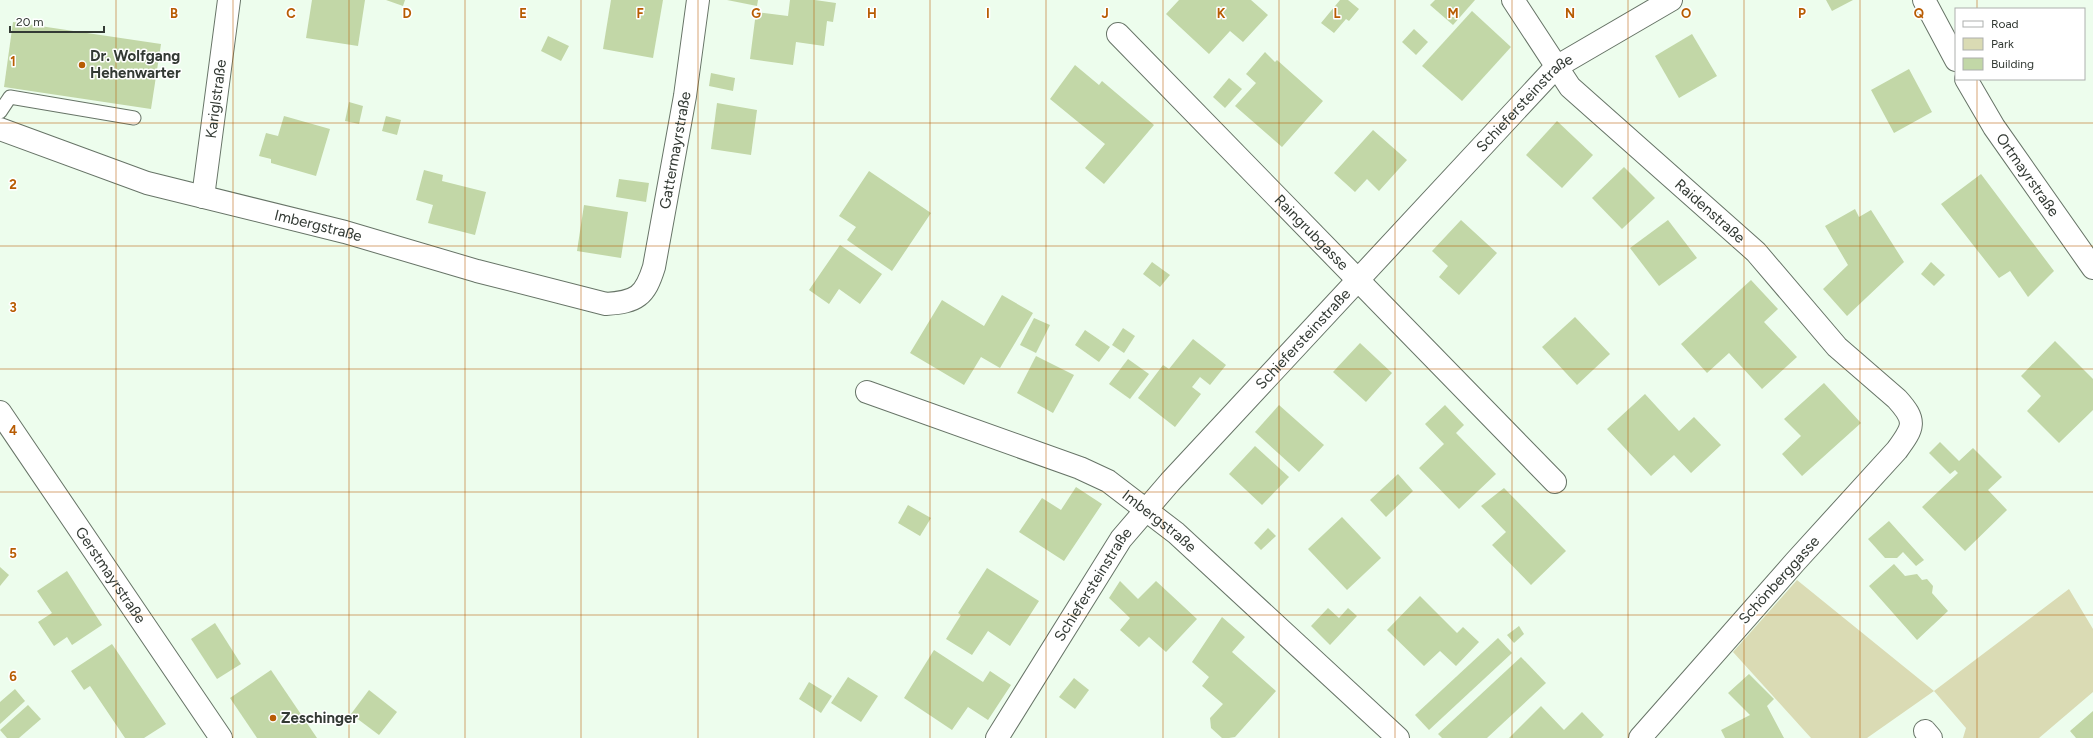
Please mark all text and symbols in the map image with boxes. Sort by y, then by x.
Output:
text: B [170,6,178,21]
text: C [286,6,296,21]
text: D [402,6,412,21]
text: E [519,6,527,21]
text: F [636,6,644,21]
text: G [751,6,761,21]
text: H [867,6,877,21]
text: I [986,6,990,21]
text: J [1101,6,1109,21]
text: K [1217,6,1226,21]
text: L [1334,6,1341,21]
text: M [1447,6,1459,21]
text: N [1565,6,1575,21]
text: O [1681,6,1691,21]
text: P [1798,6,1806,21]
text: Q [1914,6,1924,21]
scale bar [10,8,104,34]
legend [1955,8,2085,80]
text: 20 m [16,15,44,29]
text: Road [1991,17,2019,31]
text: Park [1991,37,2014,51]
place label: Dr. Wolfgang Hehenwarter [90,47,181,82]
street label: Schiefersteinstraße [1473,50,1576,156]
text: 1 [10,54,16,69]
text: Building [1991,57,2034,71]
street label: Kariglstraße [202,58,230,139]
marker: Dr. Wolfgang Hehenwarter [77,60,87,70]
street label: Gattermayrstraße [656,90,695,210]
street label: Ortmayrstraße [1992,130,2063,220]
street label: Raidenstraße [1671,175,1749,247]
text: 2 [9,177,17,192]
street label: Raingrubgasse [1271,191,1352,274]
street label: Imbergstraße [272,206,364,246]
street label: Schiefersteinstraße [1252,285,1354,393]
text: 3 [9,300,17,315]
text: 4 [9,423,17,438]
street label: Imbergstraße [1118,486,1200,556]
street label: Gerstmayrstraße [71,523,150,627]
street label: Schiefersteinstraße [1050,524,1136,645]
street label: Schönberggasse [1735,532,1823,628]
text: 5 [9,546,17,561]
text: 6 [9,669,17,684]
place label: Zeschinger [281,709,358,727]
marker: Zeschinger [268,713,278,723]

